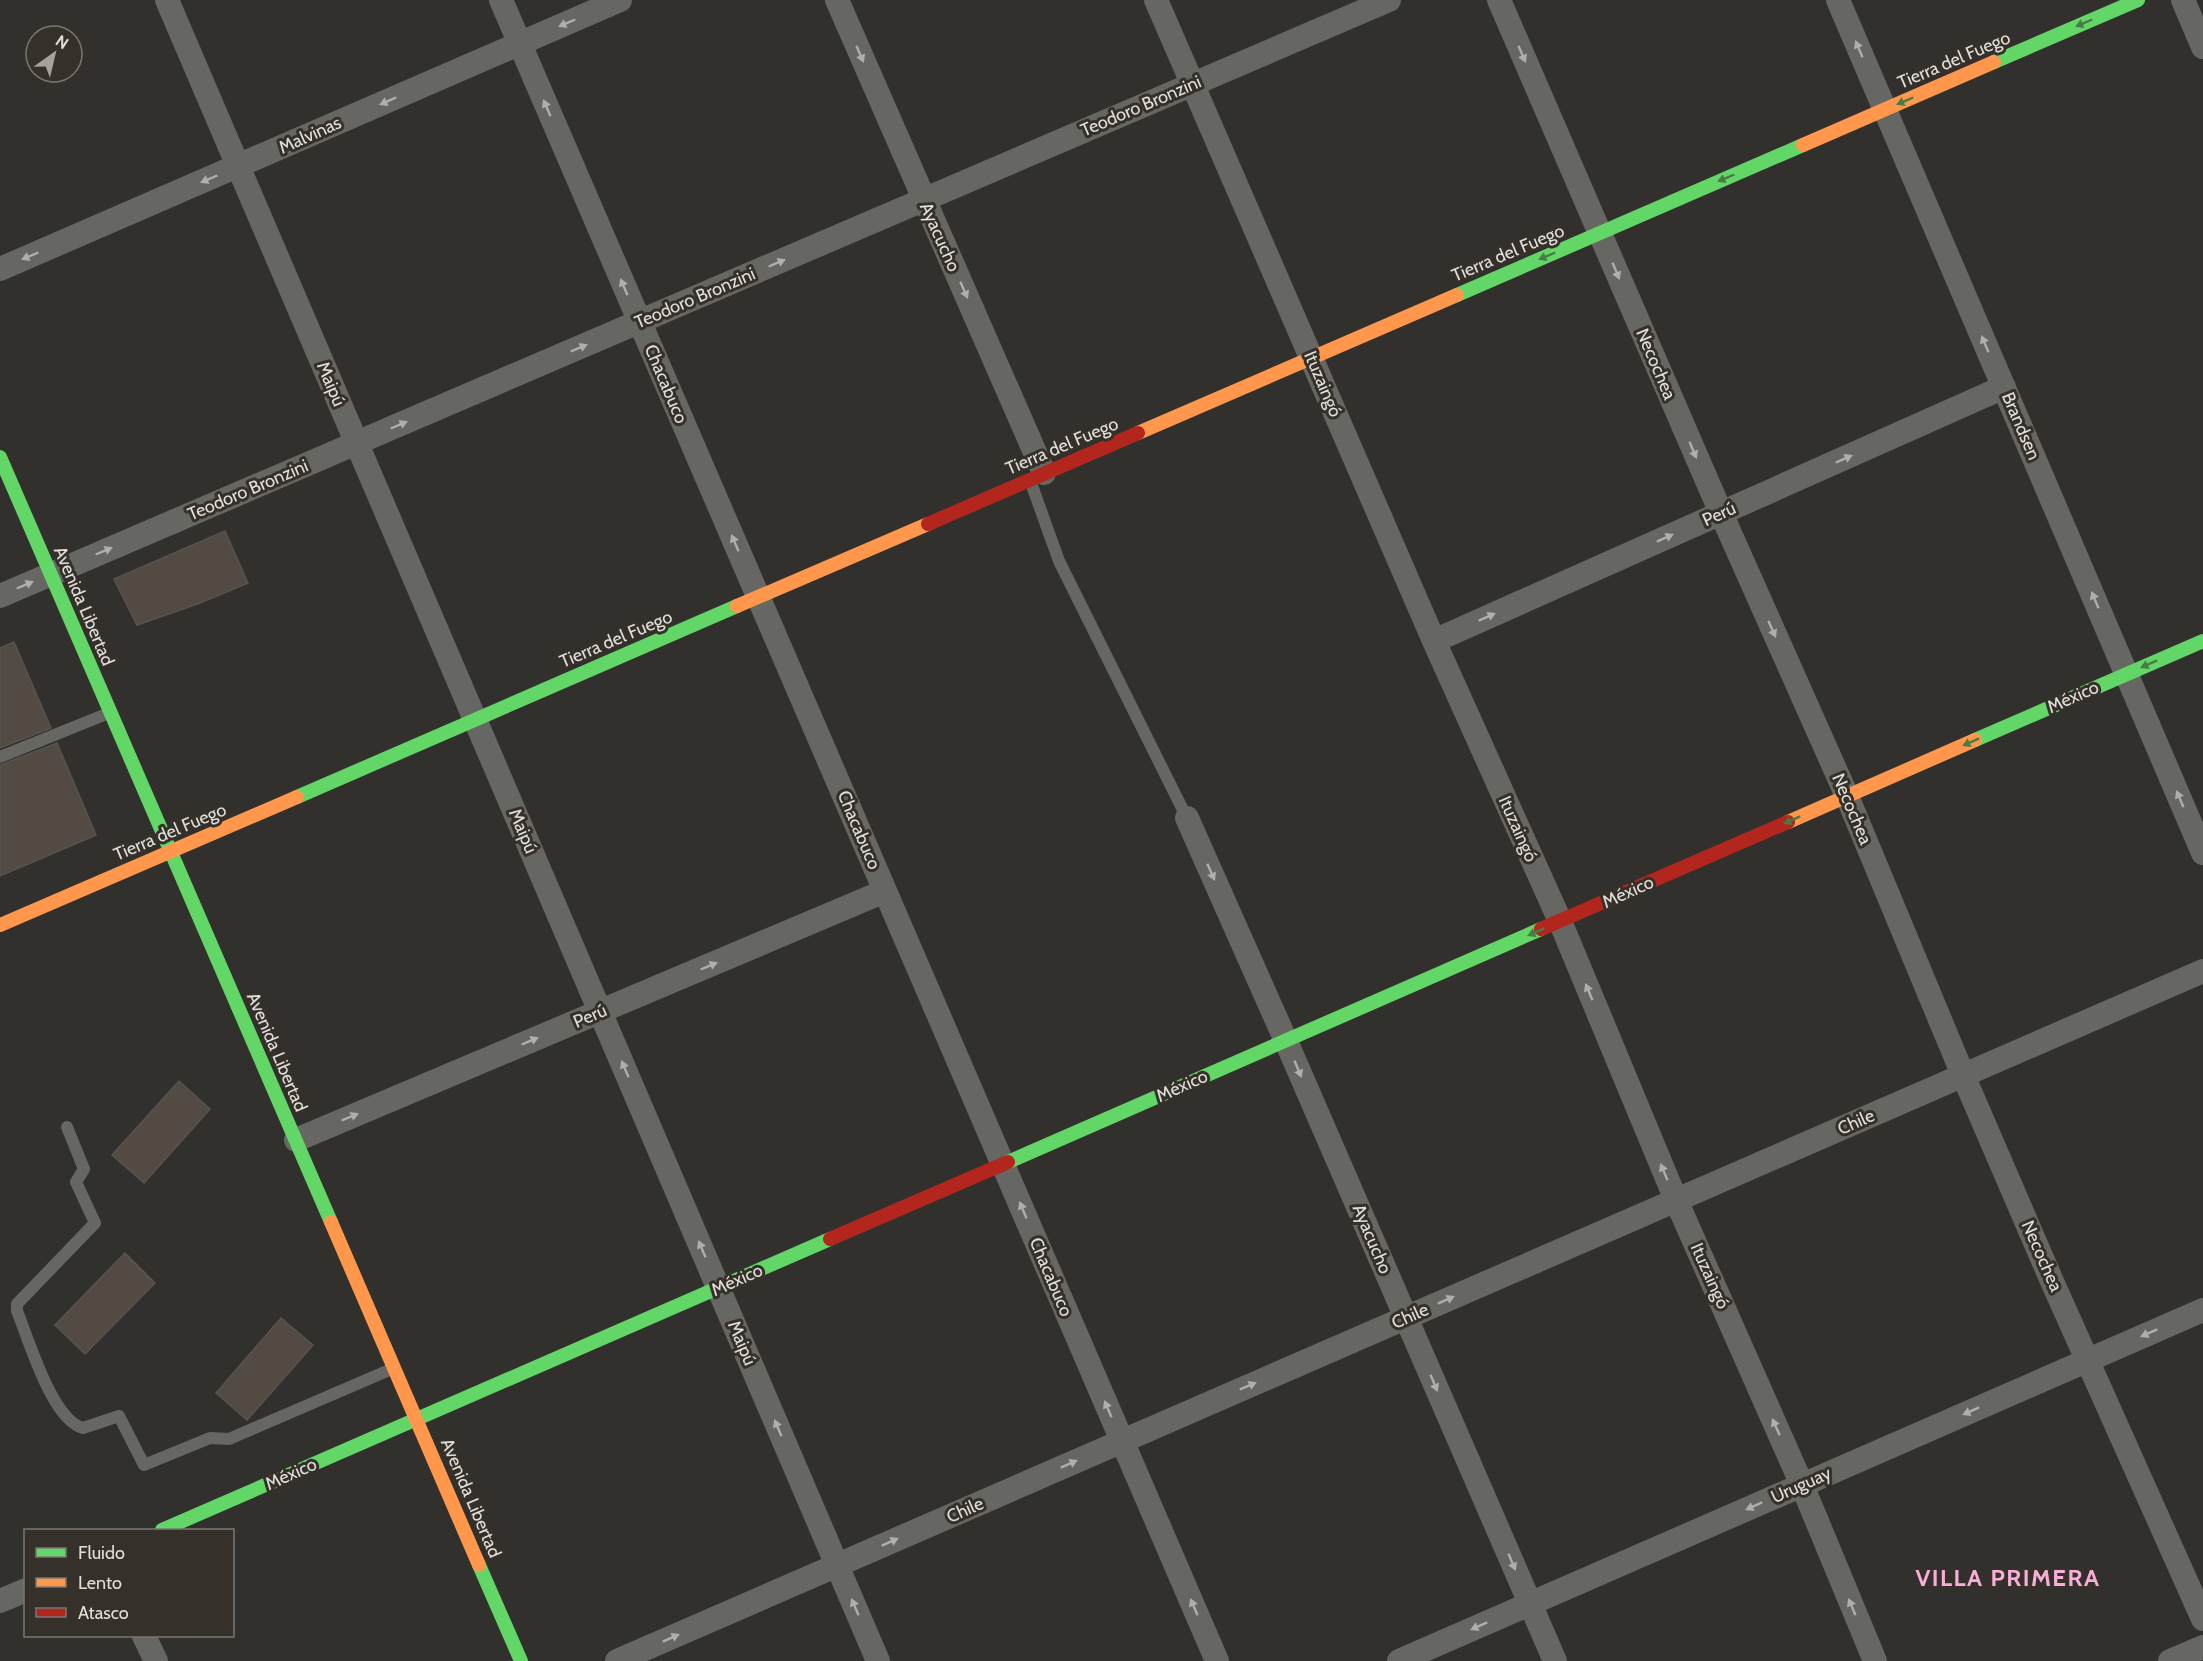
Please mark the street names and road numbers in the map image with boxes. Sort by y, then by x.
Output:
street label: Tierra del Fuego [1894,26,2014,94]
street label: Teodoro Bronzini [1077,71,1205,141]
street label: Malvinas [275,112,345,158]
street label: Ayacucho [915,199,965,275]
street label: Tierra del Fuego [1448,219,1568,287]
street label: Teodoro Bronzini [631,263,759,333]
street label: Necochea [1631,325,1681,403]
street label: Chacabuco [640,341,693,427]
street label: Ituzaingó [1299,348,1347,421]
street label: Maipú [312,358,350,410]
street label: Brandsen [1997,389,2045,463]
street label: Tierra del Fuego [1002,412,1122,480]
street label: Teodoro Bronzini [184,455,312,525]
street label: Perú [1699,497,1739,531]
street label: Avenida Libertad [49,543,119,669]
street label: Tierra del Fuego [556,605,676,673]
street label: México [2044,676,2102,718]
street label: Necochea [1827,770,1877,848]
street label: Chacabuco [833,787,886,873]
street label: Ituzaingó [1494,793,1542,865]
street label: Tierra del Fuego [110,798,230,866]
street label: Maipú [504,805,542,857]
street label: México [1599,871,1657,913]
street label: Avenida Libertad [242,989,312,1115]
street label: Perú [570,999,610,1033]
street label: México [1153,1065,1211,1107]
street label: Chile [1834,1104,1878,1140]
street label: Ayacucho [1348,1201,1397,1277]
street label: Necochea [2017,1217,2068,1295]
street label: Chacabuco [1025,1234,1078,1320]
street label: Ituzaingó [1686,1240,1734,1312]
street label: México [708,1259,766,1301]
street label: Chile [1388,1298,1432,1334]
street label: Maipú [723,1317,761,1369]
street label: Avenida Libertad [436,1435,506,1561]
street label: México [262,1453,320,1495]
street label: Uruguay [1767,1462,1835,1508]
street label: Chile [943,1492,987,1528]

